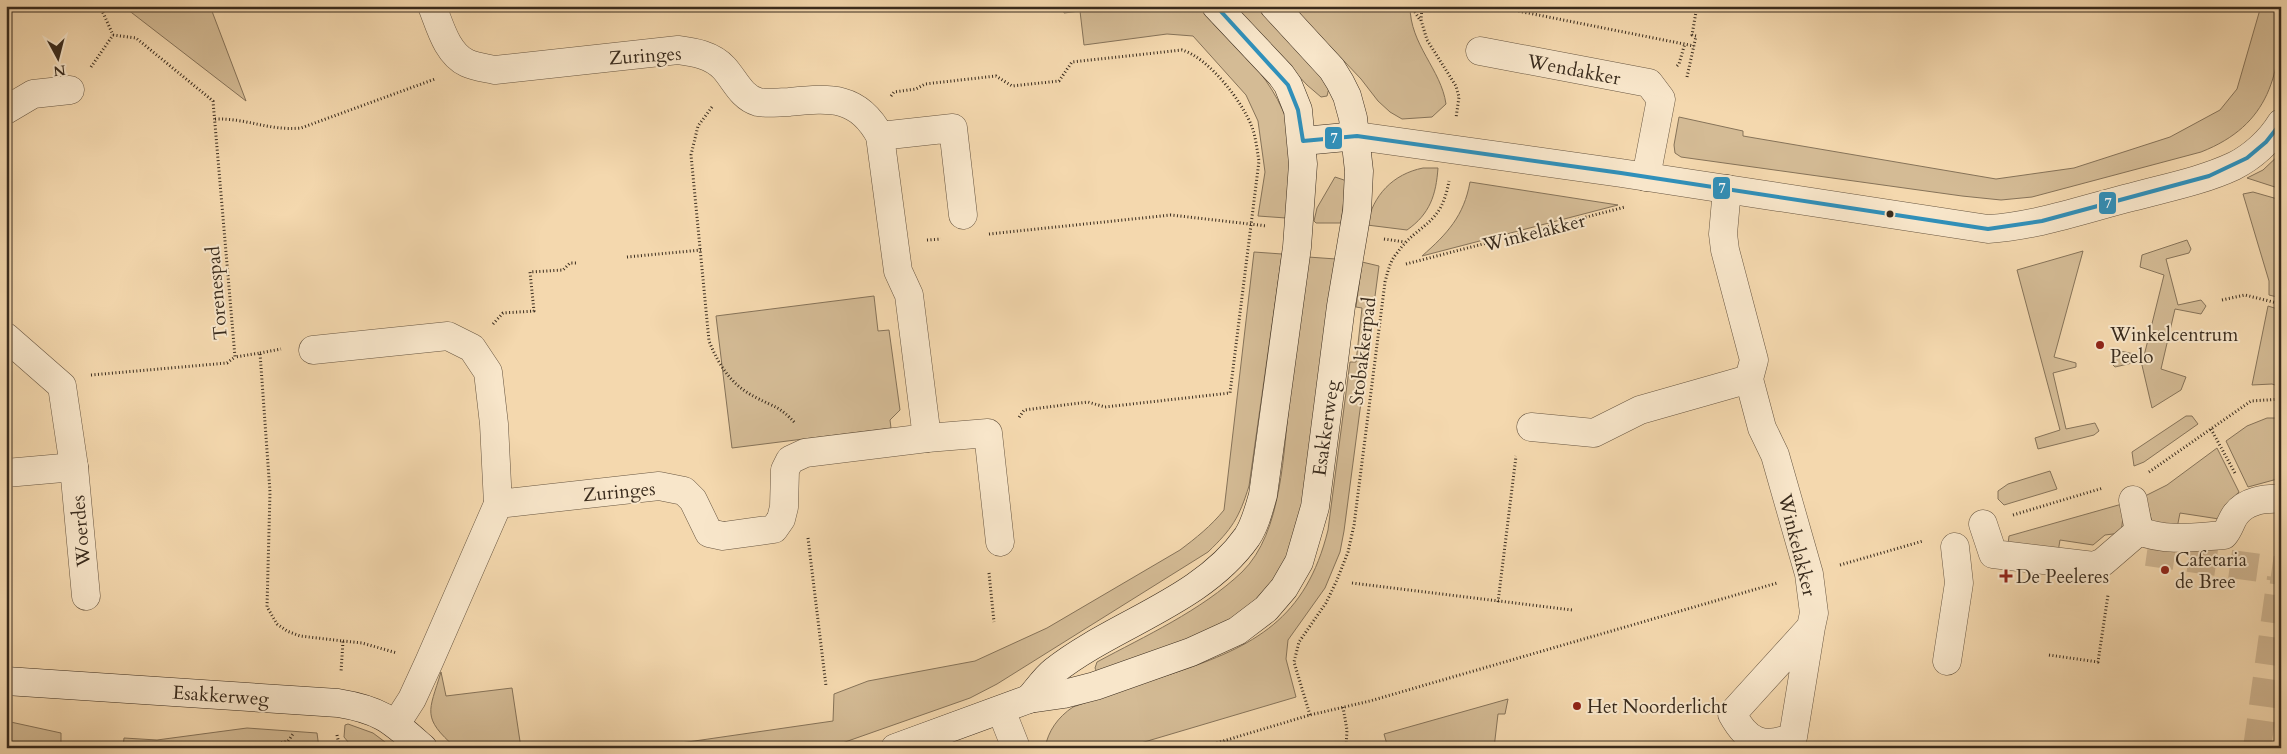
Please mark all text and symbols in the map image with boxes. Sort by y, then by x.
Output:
north arrow [32,32,82,82]
street label: Zuringes [608,40,682,72]
street label: Wendakker [1524,48,1623,92]
text: N [52,60,67,81]
line badge: 7 [1324,126,1343,150]
text: 7 [1330,129,1338,148]
line badge: 7 [1712,176,1731,200]
text: 7 [1718,179,1726,198]
line badge: 7 [2098,191,2117,215]
text: 7 [2104,194,2112,213]
street label: Winkelakker [1479,208,1588,259]
unlabelled marker [1885,209,1895,219]
street label: Torenespad [200,245,234,341]
street label: Stobakkerpad [1343,296,1383,407]
place label: Winkelcentrum Peelo [2109,322,2239,370]
marker: Winkelcentrum Peelo [2094,339,2106,351]
street label: Esakkerweg [1306,378,1346,478]
street label: Zuringes [582,476,656,508]
street label: Winkelakker [1771,490,1822,599]
street label: Woerdes [65,494,97,569]
place label: Cafetaria de Bree [2175,547,2247,595]
place label: De Peeleres [2016,564,2109,590]
marker: Cafetaria de Bree [2159,564,2171,576]
marker: De Peeleres [2000,570,2012,582]
street label: Esakkerweg [172,680,270,712]
place label: Het Noorderlicht [1587,694,1727,720]
marker: Het Noorderlicht [1571,700,1583,712]

